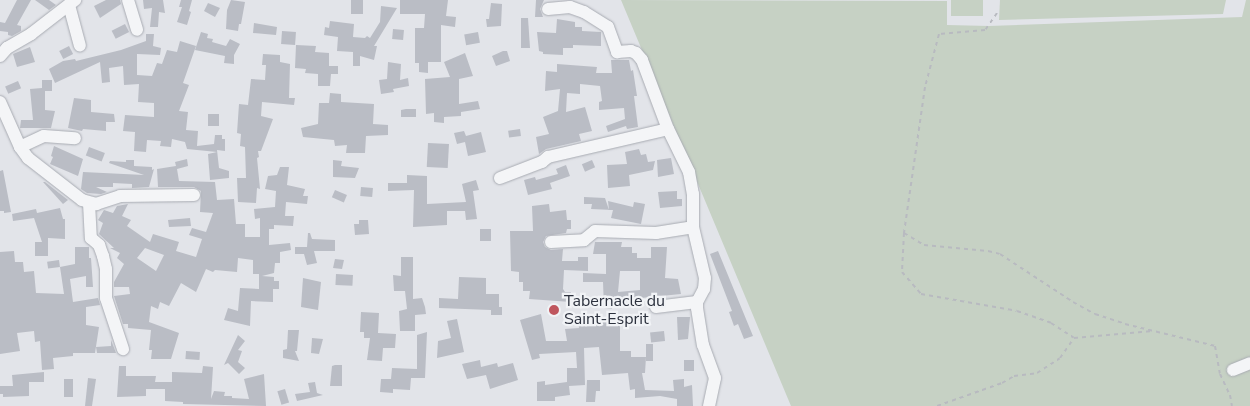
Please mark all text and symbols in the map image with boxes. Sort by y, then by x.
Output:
place label: Tabernacle du Saint-Esprit [564,291,665,329]
marker: Tabernacle du Saint-Esprit [548,304,560,316]

